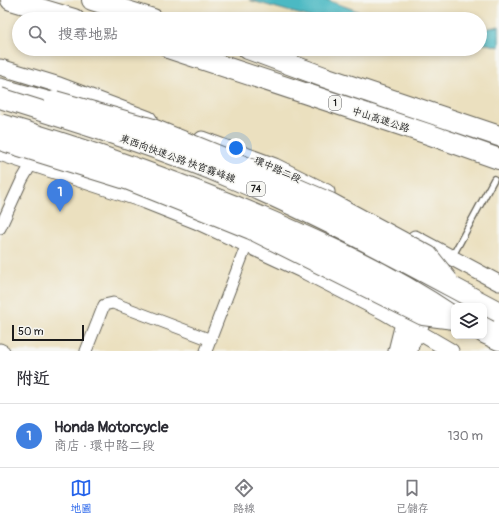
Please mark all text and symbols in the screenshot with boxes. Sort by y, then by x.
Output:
search box [12,12,487,56]
icon: search [26,23,48,45]
text: 搜尋地點 [58,25,118,44]
road number: 1 [329,96,341,110]
street label: 中山高速公路 [350,105,411,135]
street label: 東西向快速公路 快官霧峰線 [118,132,237,185]
your location [226,138,246,158]
street label: 環中路二段 [252,154,303,186]
pin: 1 [47,179,73,212]
road number: 74 [247,182,265,196]
map controls [451,303,487,339]
button: layers [451,303,487,339]
scale bar [12,323,84,342]
text: 50 m [18,325,44,338]
text: 附近 [16,368,50,389]
text: Honda Motorcycle [54,418,168,437]
text: 1 [26,428,32,444]
text: 130 m [447,428,483,444]
text: 商店 · 環中路二段 [54,438,155,454]
tab: 地圖 [70,477,92,515]
tab: 路線 [233,477,255,515]
tab: 已儲存 [396,477,429,515]

